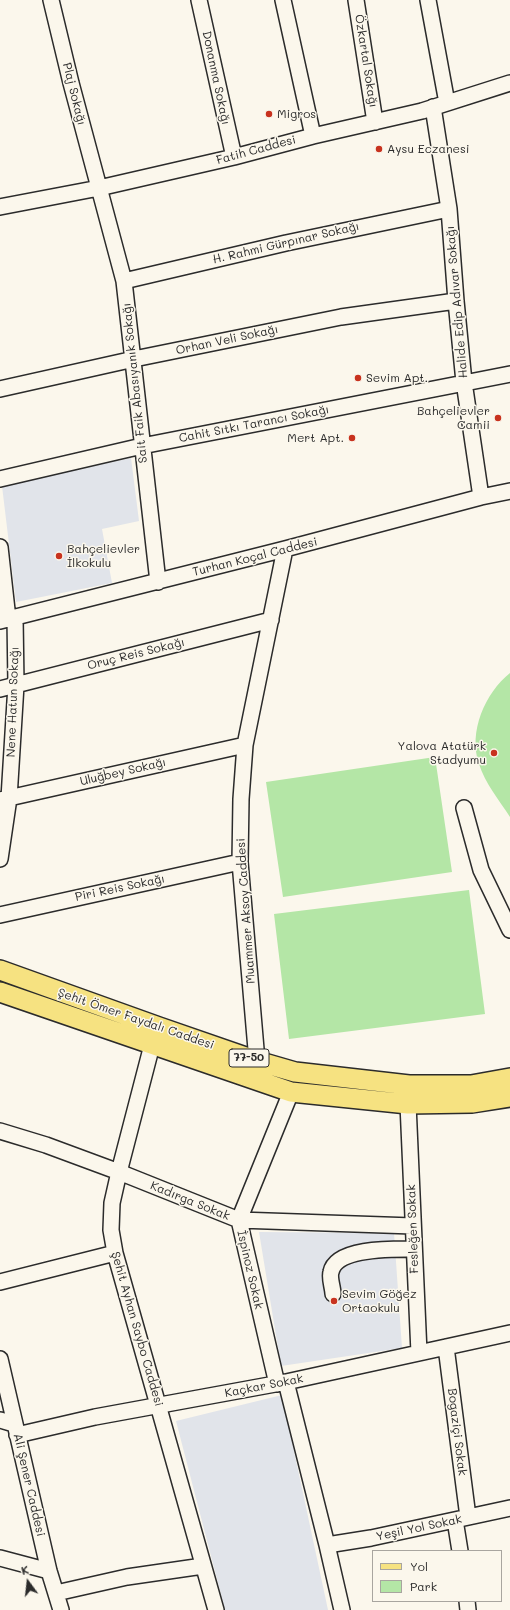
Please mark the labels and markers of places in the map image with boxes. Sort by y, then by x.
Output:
place label: Migros [277,107,316,121]
marker: Migros [264,109,274,119]
place label: Aysu Eczanesi [387,142,469,156]
marker: Aysu Eczanesi [374,144,384,154]
place label: Sevim Apt. [366,371,428,385]
marker: Sevim Apt. [353,373,363,383]
place label: Bahçelievler Camii [417,404,490,432]
marker: Bahçelievler Camii [493,413,503,423]
place label: Mert Apt. [287,431,344,445]
marker: Mert Apt. [347,433,357,443]
place label: Bahçelievler İlkokulu [67,542,140,570]
marker: Bahçelievler İlkokulu [54,551,64,561]
place label: Yalova Atatürk Stadyumu [398,739,486,767]
marker: Yalova Atatürk Stadyumu [489,748,499,758]
place label: Sevim Göğez Ortaokulu [342,1287,417,1315]
marker: Sevim Göğez Ortaokulu [329,1296,339,1306]

